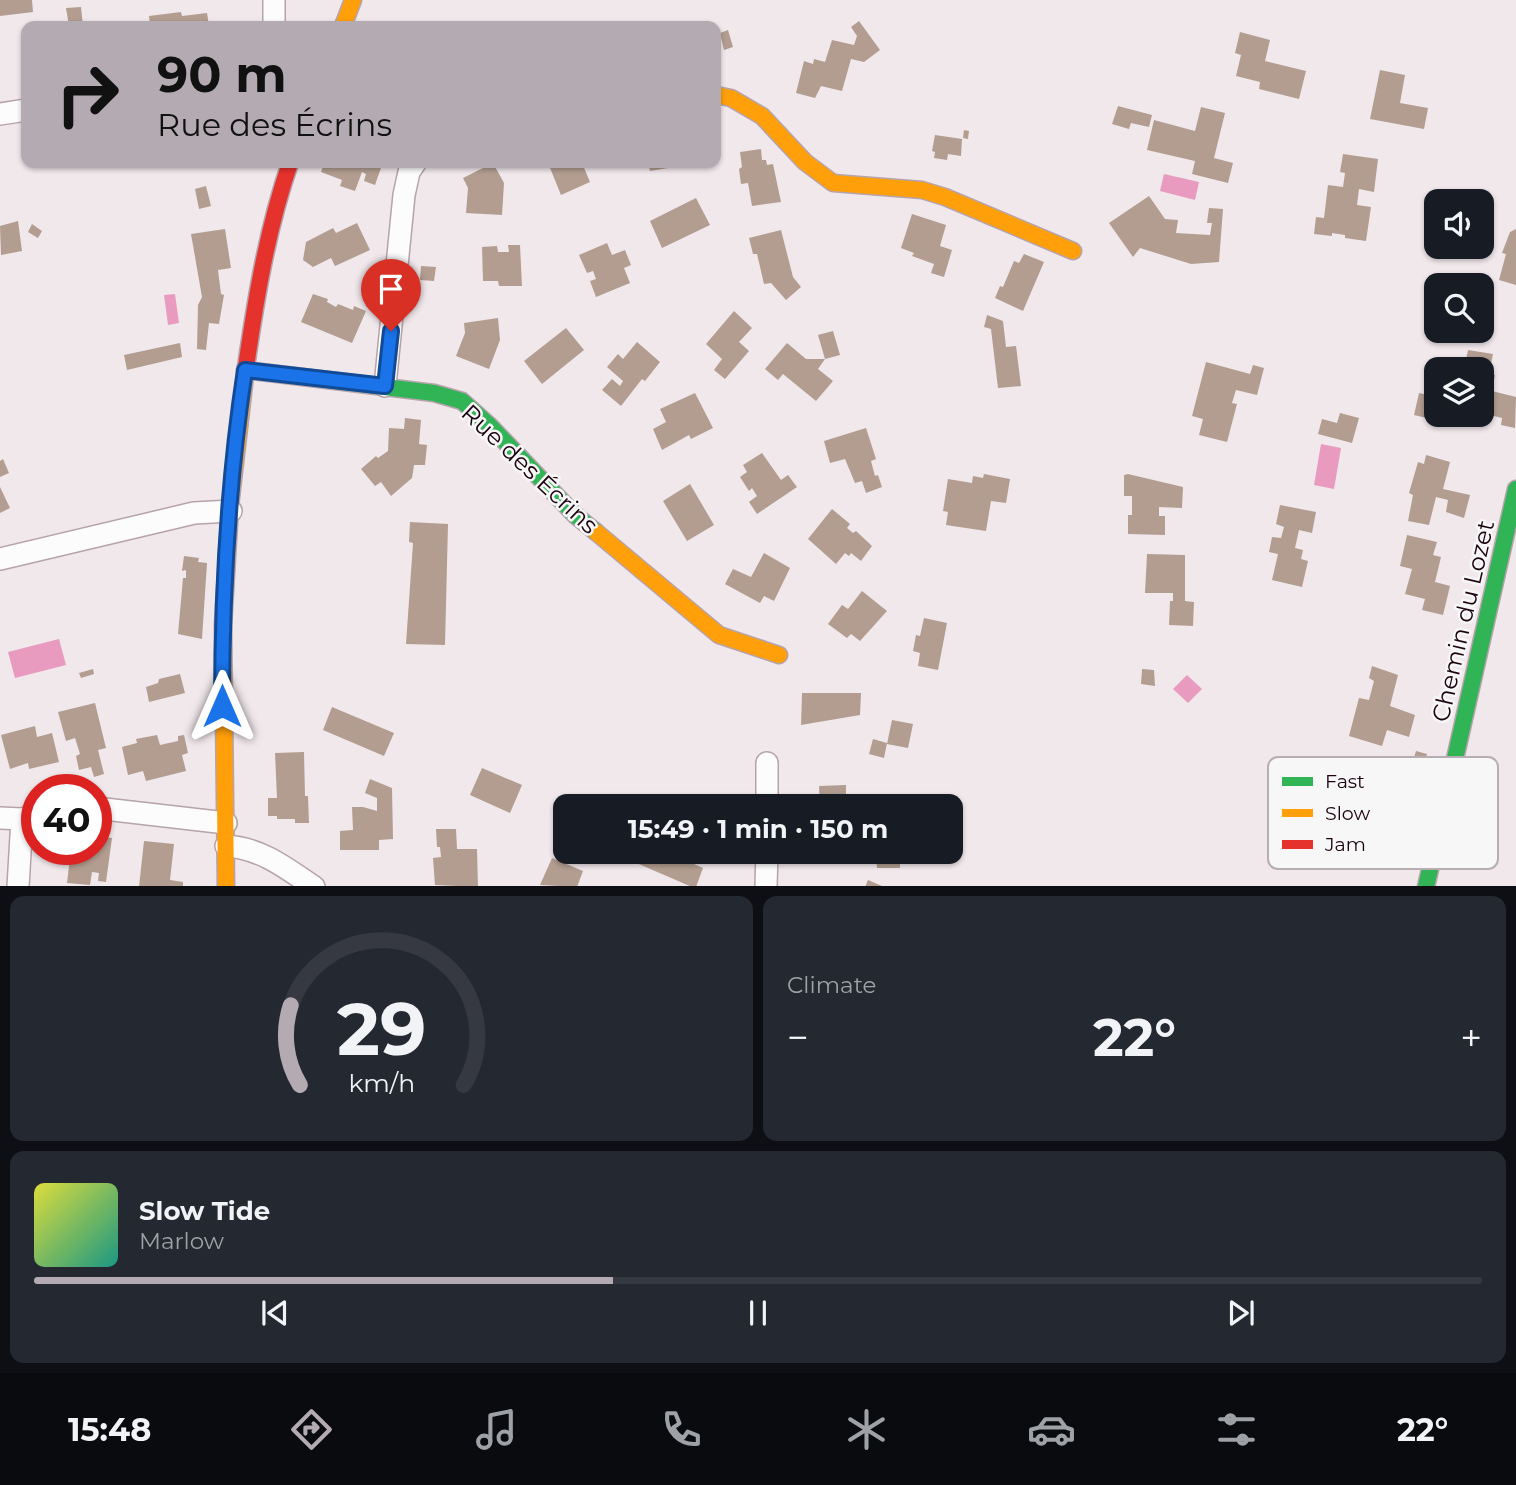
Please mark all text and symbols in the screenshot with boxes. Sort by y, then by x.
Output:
text: 90 m [157,45,287,104]
icon: right [42,49,133,140]
text: Rue des Écrins [157,105,392,144]
map controls [1424,189,1494,427]
button: sound [1424,189,1494,259]
pin [361,259,421,331]
icon: arrive [372,270,410,308]
button: search [1424,273,1494,343]
button: layers [1424,357,1494,427]
street label: Rue des Écrins [456,398,604,540]
street label: Chemin du Lozet [1426,517,1500,725]
position arrow [185,669,259,743]
legend [1268,757,1498,869]
text: Fast [1325,770,1365,793]
speed limit sign: 40 [21,774,112,865]
text: Slow [1325,802,1370,825]
text: 15:49 · 1 min · 150 m [628,813,888,845]
text: Jam [1324,833,1366,856]
text: Climate [787,971,876,999]
text: 29 [337,985,426,1073]
text: 22° [1093,1006,1176,1069]
text: − [787,1014,809,1061]
text: + [1460,1014,1482,1061]
text: km/h [348,1067,415,1097]
text: Slow Tide [139,1195,270,1227]
text: Marlow [139,1227,224,1255]
icon: previous [256,1294,294,1332]
icon: pause [739,1294,777,1332]
icon: next [1222,1294,1260,1332]
icon: directions [287,1405,336,1454]
icon: music [472,1405,521,1454]
icon: phone [657,1405,706,1454]
icon: climate [842,1405,891,1454]
icon: car [1027,1405,1076,1454]
icon: filters [1212,1405,1261,1454]
text: 15:48 [68,1410,151,1449]
text: 22° [1397,1410,1448,1449]

